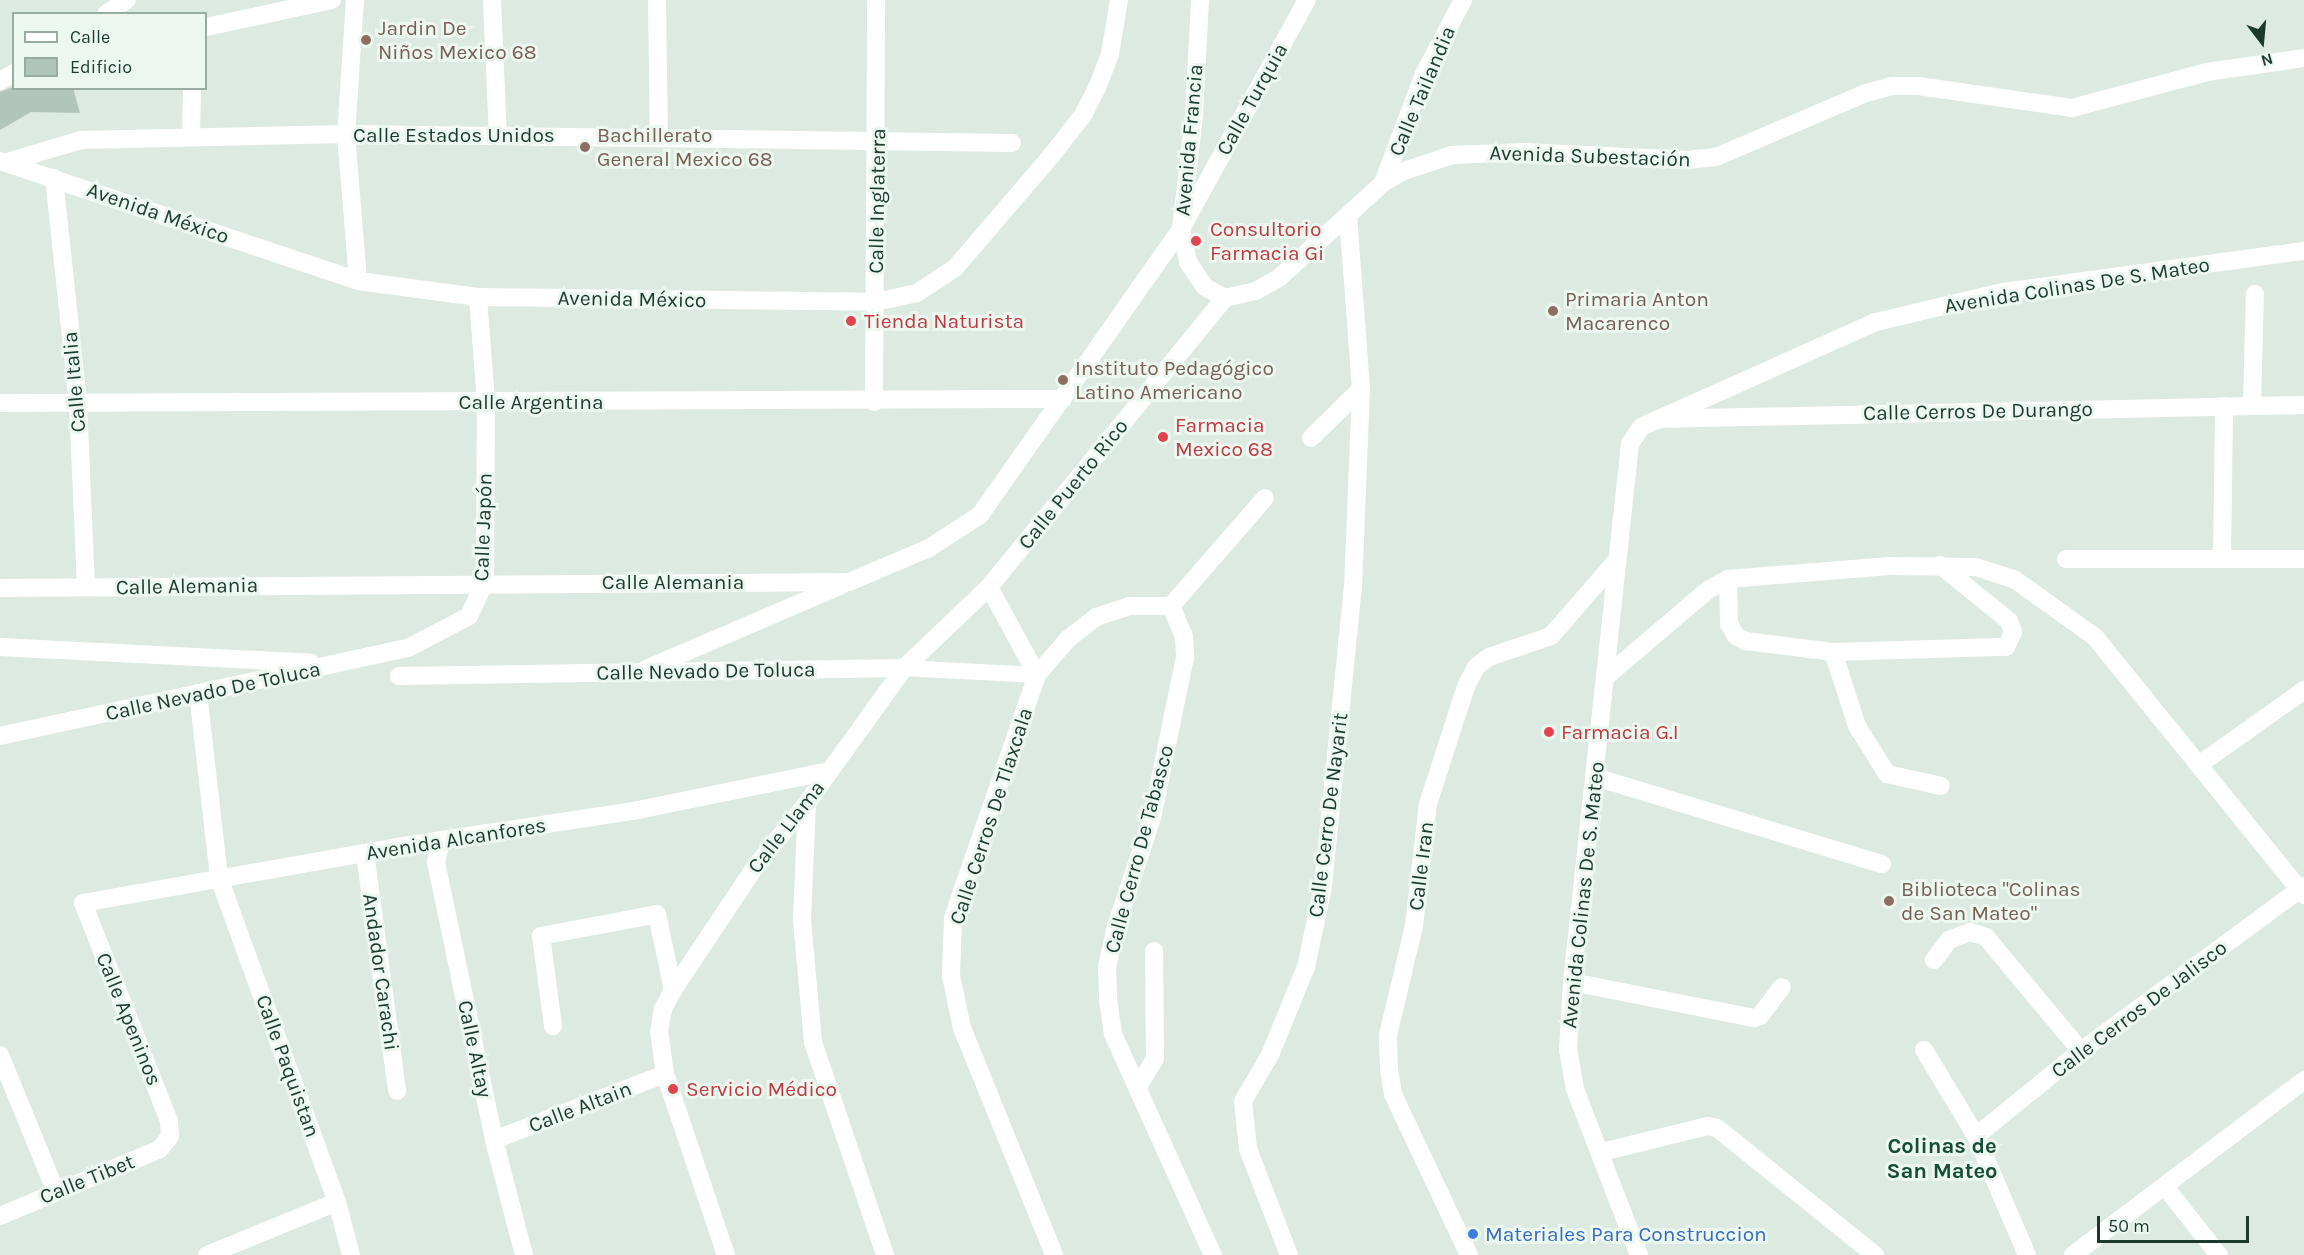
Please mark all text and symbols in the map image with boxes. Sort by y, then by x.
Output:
legend [12,12,207,90]
north arrow [2232,12,2292,72]
place label: Jardin De Niños Mexico 68 [378,15,537,65]
street label: Calle Tailandia [1383,22,1461,160]
text: Calle [70,26,110,48]
marker: Jardin De Niños Mexico 68 [359,33,373,47]
street label: Calle Turquia [1211,39,1293,159]
text: N [2259,49,2275,70]
text: Edificio [70,56,132,78]
street label: Avenida Francia [1170,63,1208,217]
street label: Calle Estados Unidos [353,122,555,148]
place label: Bachillerato General Mexico 68 [597,122,773,172]
street label: Calle Inglaterra [863,128,891,274]
marker: Bachillerato General Mexico 68 [578,140,592,154]
street label: Avenida Subestación [1489,140,1691,172]
street label: Avenida México [84,177,232,249]
place label: Consultorio Farmacia Gi [1210,216,1324,266]
marker: Consultorio Farmacia Gi [1187,232,1205,250]
street label: Avenida Colinas De S. Mateo [1943,252,2211,318]
street label: Avenida México [557,285,707,313]
place label: Primaria Anton Macarenco [1565,286,1709,336]
marker: Primaria Anton Macarenco [1546,304,1560,318]
place label: Tienda Naturista [864,308,1024,334]
marker: Tienda Naturista [842,312,860,330]
street label: Calle Italia [57,331,91,433]
place label: Instituto Pedagógico Latino Americano [1075,355,1274,405]
marker: Instituto Pedagógico Latino Americano [1056,373,1070,387]
street label: Calle Argentina [459,389,603,415]
street label: Calle Cerros De Durango [1863,396,2093,426]
place label: Farmacia Mexico 68 [1175,412,1273,462]
street label: Calle Puerto Rico [1013,414,1133,554]
marker: Farmacia Mexico 68 [1156,430,1170,444]
street label: Calle Japón [469,472,497,582]
street label: Calle Alemania [602,569,744,595]
street label: Calle Alemania [116,572,258,600]
street label: Calle Nevado De Toluca [103,656,323,726]
street label: Calle Nevado De Toluca [596,656,816,686]
street label: Calle Cerros De Tlaxcala [944,704,1038,928]
street label: Calle Cerro De Nayarit [1303,711,1353,919]
place label: Farmacia G.I [1561,719,1679,745]
marker: Farmacia G.I [1542,725,1556,739]
street label: Calle Cerro De Tabasco [1099,742,1179,956]
street label: Avenida Colinas De S. Mateo [1556,760,1610,1030]
street label: Calle Llama [742,776,830,878]
street label: Avenida Alcanfores [364,812,548,866]
street label: Calle Iran [1403,820,1439,912]
place label: Biblioteca "Colinas de San Mateo" [1901,876,2081,926]
street label: Andador Carachi [357,892,405,1052]
marker: Biblioteca "Colinas de San Mateo" [1882,894,1896,908]
street label: Calle Cerros De Jalisco [2046,935,2232,1083]
street label: Calle Apeninos [91,949,167,1089]
street label: Calle Paquistan [251,991,325,1141]
street label: Calle Altay [452,998,498,1100]
street label: Calle Altain [525,1076,635,1138]
place label: Servicio Médico [686,1076,837,1102]
marker: Servicio Médico [664,1080,682,1098]
district label: Colinas de San Mateo [1886,1133,1998,1184]
street label: Calle Tibet [36,1149,138,1209]
scale bar [2100,1204,2252,1242]
text: 50 m [2108,1215,2150,1237]
place label: Materiales Para Construccion [1485,1221,1767,1247]
marker: Materiales Para Construccion [1466,1227,1480,1241]

